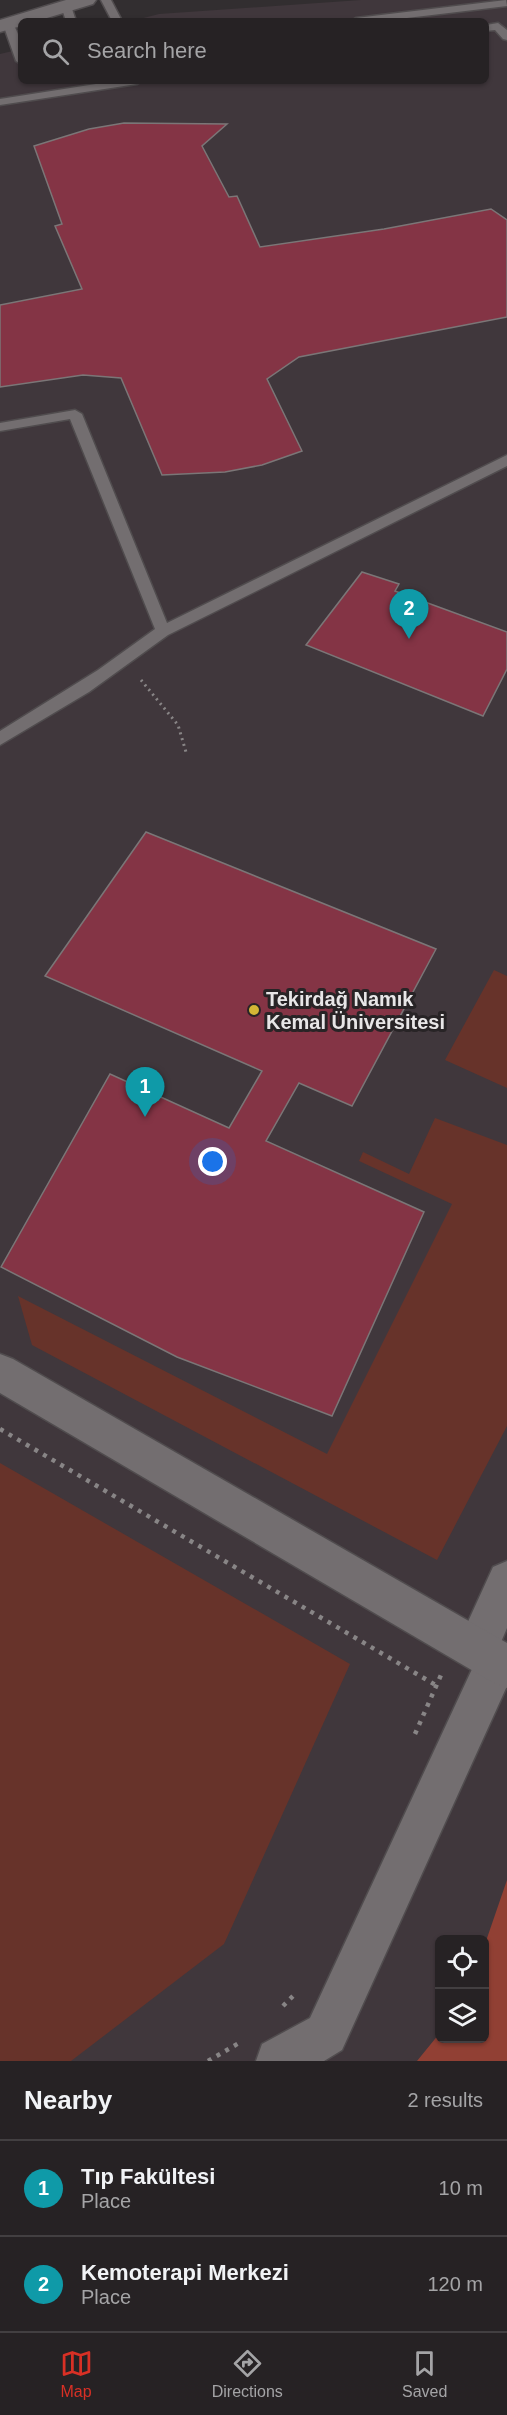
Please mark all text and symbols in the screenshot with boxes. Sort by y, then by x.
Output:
search box [18,18,489,84]
icon: search [39,35,72,68]
text: Search here [87,38,207,63]
pin: 2 [390,590,428,639]
place label: Tekirdağ Namık Kemal Üniversitesi [266,988,445,1033]
marker: Tekirdağ Namık Kemal Üniversitesi [247,1003,261,1017]
pin: 1 [126,1068,164,1117]
your location [198,1147,227,1176]
map controls [435,1935,489,2043]
button: locate [435,1935,489,1989]
button: layers [435,1989,489,2043]
text: Nearby [24,2085,112,2115]
text: 2 results [407,2089,483,2111]
text: Tıp Fakültesi [81,2164,215,2189]
text: 1 [38,2177,49,2199]
text: 10 m [439,2177,483,2199]
text: Place [81,2190,131,2212]
text: Kemoterapi Merkezi [81,2260,289,2285]
text: 2 [38,2273,49,2295]
text: 120 m [427,2273,483,2295]
text: Place [81,2286,131,2308]
tab: Map [60,2347,93,2401]
tab: Directions [212,2347,283,2401]
tab: Saved [402,2347,447,2401]

